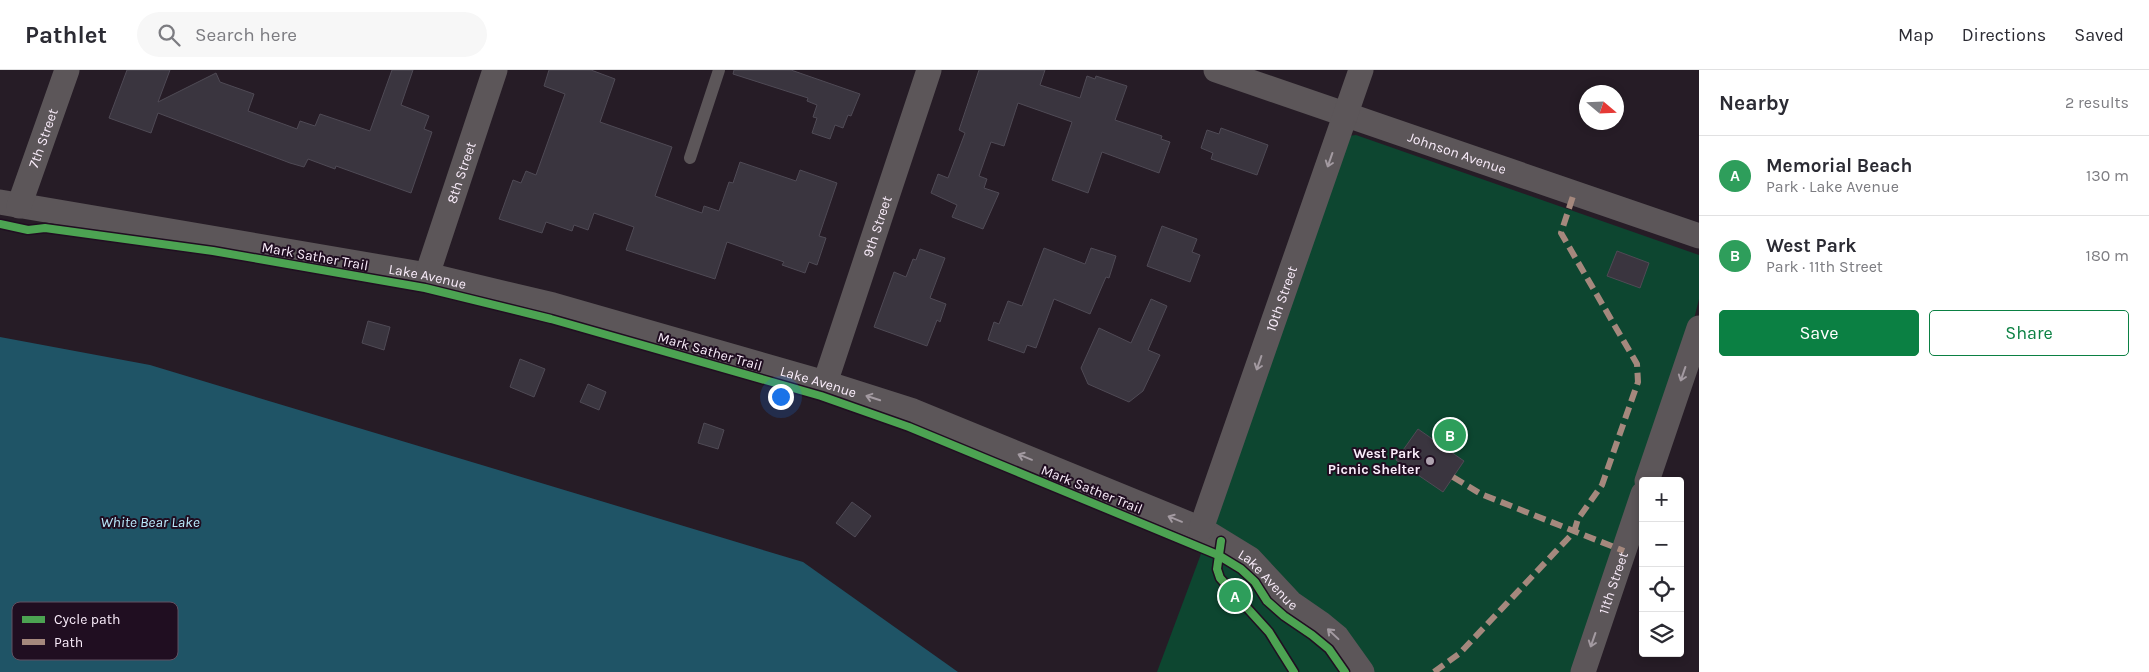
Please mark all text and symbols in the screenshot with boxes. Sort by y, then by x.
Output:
search box [137,12,487,57]
text: Pathlet [25,21,107,49]
icon: search [155,21,183,49]
text: Search here [195,24,297,46]
text: Map [1898,24,1934,46]
text: Directions [1962,24,2046,46]
text: Saved [2074,24,2124,46]
north arrow [1579,85,1624,130]
text: Nearby [1719,91,1789,115]
text: 2 results [2065,93,2129,112]
street label: 7th Street [25,106,62,170]
street label: Johnson Avenue [1405,129,1509,178]
street label: 8th Street [443,140,480,206]
one-way arrow [1325,152,1334,167]
text: Memorial Beach [1766,155,1912,177]
text: A [1730,166,1740,185]
text: 130 m [2086,166,2129,185]
text: Park · Lake Avenue [1766,177,1899,196]
street label: 9th Street [859,194,896,259]
text: West Park [1766,235,1856,257]
street label: Mark Sather Trail [260,239,370,274]
text: B [1730,246,1740,265]
text: 180 m [2086,246,2129,265]
text: Park · 11th Street [1766,257,1883,276]
street label: Lake Avenue [387,261,468,293]
street label: 10th Street [1262,264,1301,334]
button: Save [1719,310,1919,356]
button: Share [1929,310,2129,356]
street label: Mark Sather Trail [656,328,764,375]
one-way arrow [1254,355,1263,370]
street label: Lake Avenue [778,363,859,402]
one-way arrow [1678,366,1688,382]
your location [768,384,794,410]
one-way arrow [866,393,882,402]
pin: B [1434,416,1466,454]
place label: West Park Picnic Shelter [1328,445,1421,478]
one-way arrow [1018,452,1033,461]
marker: West Park Picnic Shelter [1424,455,1436,467]
street label: Mark Sather Trail [1038,461,1145,518]
map controls [1639,477,1684,657]
button: + [1639,477,1684,522]
water label: White Bear Lake [100,513,200,531]
one-way arrow [1168,514,1183,523]
button: − [1639,522,1684,567]
street label: Lake Avenue [1233,546,1303,612]
street label: 11th Street [1595,550,1632,617]
button: locate [1639,567,1684,612]
pin: A [1219,577,1251,615]
legend [12,602,178,660]
text: Cycle path [54,611,120,628]
button: layers [1639,612,1684,657]
one-way arrow [1326,628,1339,640]
one-way arrow [1588,632,1598,648]
text: Path [54,634,83,651]

